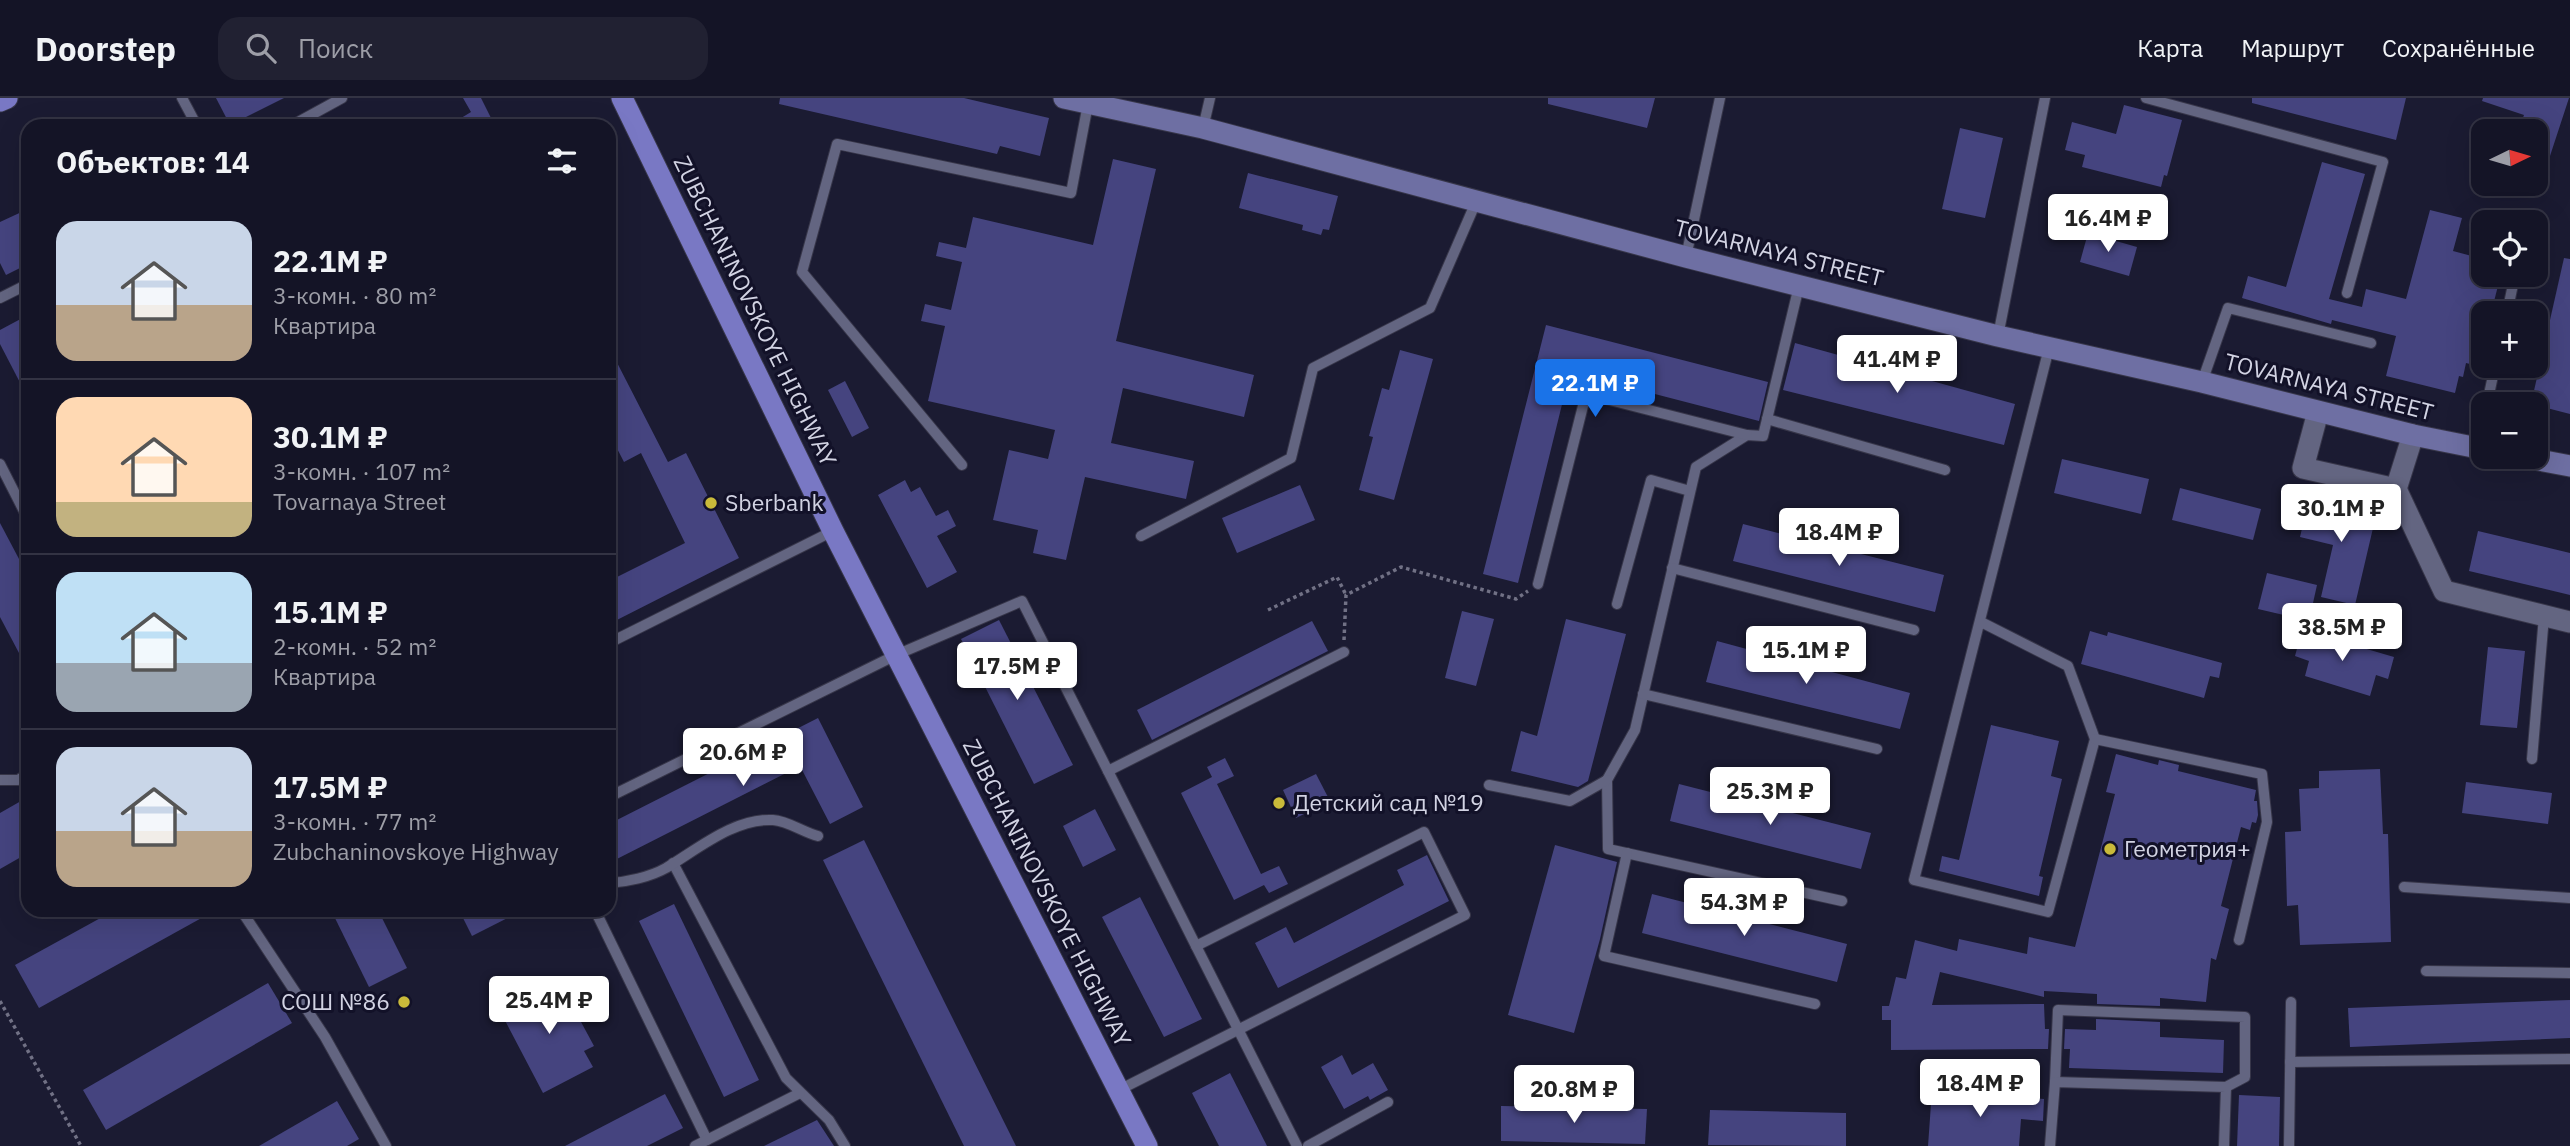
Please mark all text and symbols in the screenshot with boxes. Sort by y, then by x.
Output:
search box [218,17,708,80]
text: Doorstep [35,27,176,70]
icon: search [242,29,280,67]
text: Поиск [298,31,373,65]
text: Карта [2137,32,2203,64]
text: Маршрут [2241,32,2344,64]
text: Сохранённые [2382,32,2535,64]
north arrow [2471,119,2548,196]
map controls [2471,119,2548,469]
text: Объектов: 14 [56,142,250,181]
icon: filters [543,142,581,180]
street label: ZUBCHANINOVSKOYE HIGHWAY [668,151,844,471]
pin: 16.4M ₽ [2043,194,2173,254]
text: 16.4M ₽ [2064,202,2152,232]
button: locate [2471,210,2548,287]
street label: TOVARNAYA STREET [1672,212,1887,293]
text: 22.1M ₽ [273,241,388,280]
icon: home [112,249,196,333]
text: 3-комн. · 80 m² [273,280,436,310]
button: + [2471,301,2548,378]
text: Квартира [273,310,376,340]
pin: 41.4M ₽ [1832,336,1962,395]
text: 41.4M ₽ [1853,343,1941,373]
street label: TOVARNAYA STREET [2222,346,2437,427]
pin: 22.1M ₽ [1530,360,1660,419]
text: 22.1M ₽ [1551,367,1639,397]
button: − [2471,392,2548,469]
text: 30.1M ₽ [273,417,388,456]
icon: home [112,425,196,509]
text: 3-комн. · 107 m² [273,456,450,486]
pin: 30.1M ₽ [2276,484,2406,544]
text: Tovarnaya Street [273,486,446,516]
place label: Sberbank [725,487,824,517]
text: 30.1M ₽ [2297,492,2385,522]
marker: Sberbank [703,495,719,511]
pin: 18.4M ₽ [1774,508,1904,568]
text: 18.4M ₽ [1795,516,1883,546]
text: 15.1M ₽ [273,592,388,631]
icon: home [112,600,196,684]
pin: 38.5M ₽ [2277,603,2407,663]
text: 38.5M ₽ [2298,611,2386,641]
pin: 15.1M ₽ [1741,626,1871,686]
text: 2-комн. · 52 m² [273,631,436,661]
text: 15.1M ₽ [1762,634,1850,664]
pin: 17.5M ₽ [952,642,1082,702]
text: 17.5M ₽ [973,650,1061,680]
text: Квартира [273,661,376,691]
pin: 20.6M ₽ [678,728,808,788]
street label: ZUBCHANINOVSKOYE HIGHWAY [957,734,1139,1052]
text: 20.6M ₽ [699,736,787,766]
text: 17.5M ₽ [273,767,388,806]
pin: 25.3M ₽ [1705,768,1835,827]
icon: home [112,775,196,859]
text: 25.3M ₽ [1726,775,1814,805]
place label: Детский сад №19 [1293,787,1484,817]
marker: Детский сад №19 [1271,795,1287,811]
text: 3-комн. · 77 m² [273,806,436,836]
place label: Геометрия+ [2124,833,2251,863]
text: Zubchaninovskoye Highway [273,836,559,866]
marker: Геометрия+ [2102,841,2118,857]
pin: 54.3M ₽ [1679,878,1809,938]
text: 54.3M ₽ [1700,886,1788,916]
pin: 25.4M ₽ [484,976,614,1036]
text: 25.4M ₽ [505,984,593,1014]
place label: СОШ №86 [281,986,390,1016]
marker: СОШ №86 [396,994,412,1010]
pin: 18.4M ₽ [1915,1060,2045,1119]
pin: 20.8M ₽ [1509,1066,1639,1125]
text: 18.4M ₽ [1936,1067,2024,1097]
text: 20.8M ₽ [1530,1073,1618,1103]

